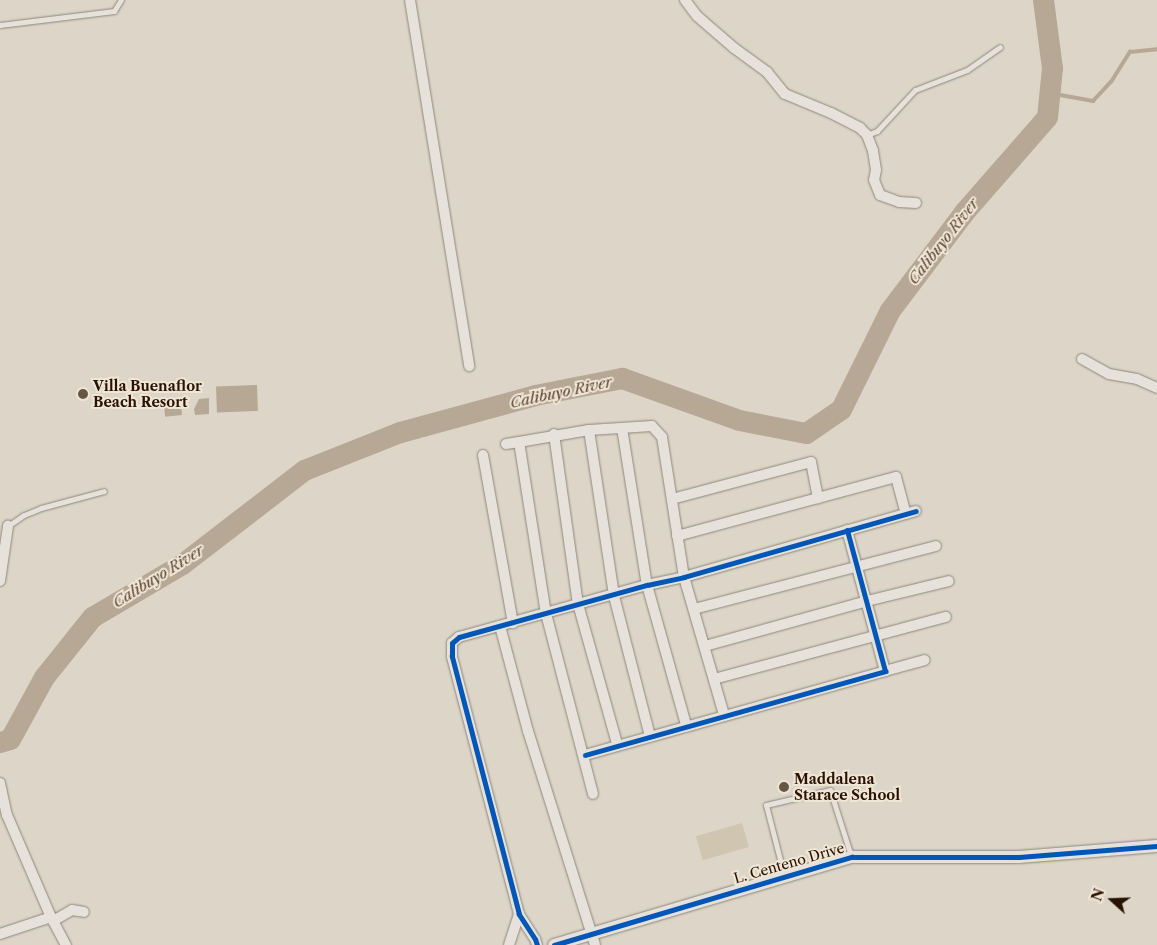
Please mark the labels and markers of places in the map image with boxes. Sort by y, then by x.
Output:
place label: Villa Buenaflor Beach Resort [93,378,202,411]
marker: Villa Buenaflor Beach Resort [77,388,89,400]
place label: Maddalena Starace School [794,771,900,804]
marker: Maddalena Starace School [778,781,790,793]

